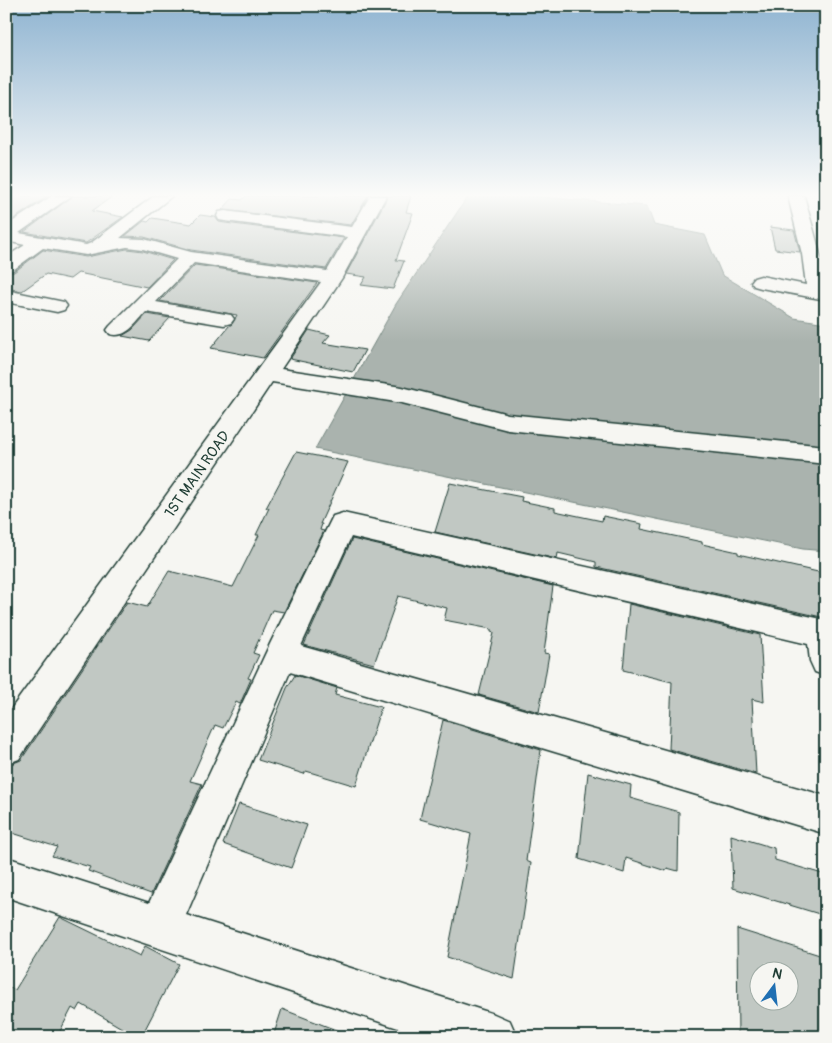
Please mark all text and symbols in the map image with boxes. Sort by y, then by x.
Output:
street label: 1ST MAIN ROAD [160,427,234,521]
north arrow [750,960,800,1010]
text: N [770,964,784,983]

